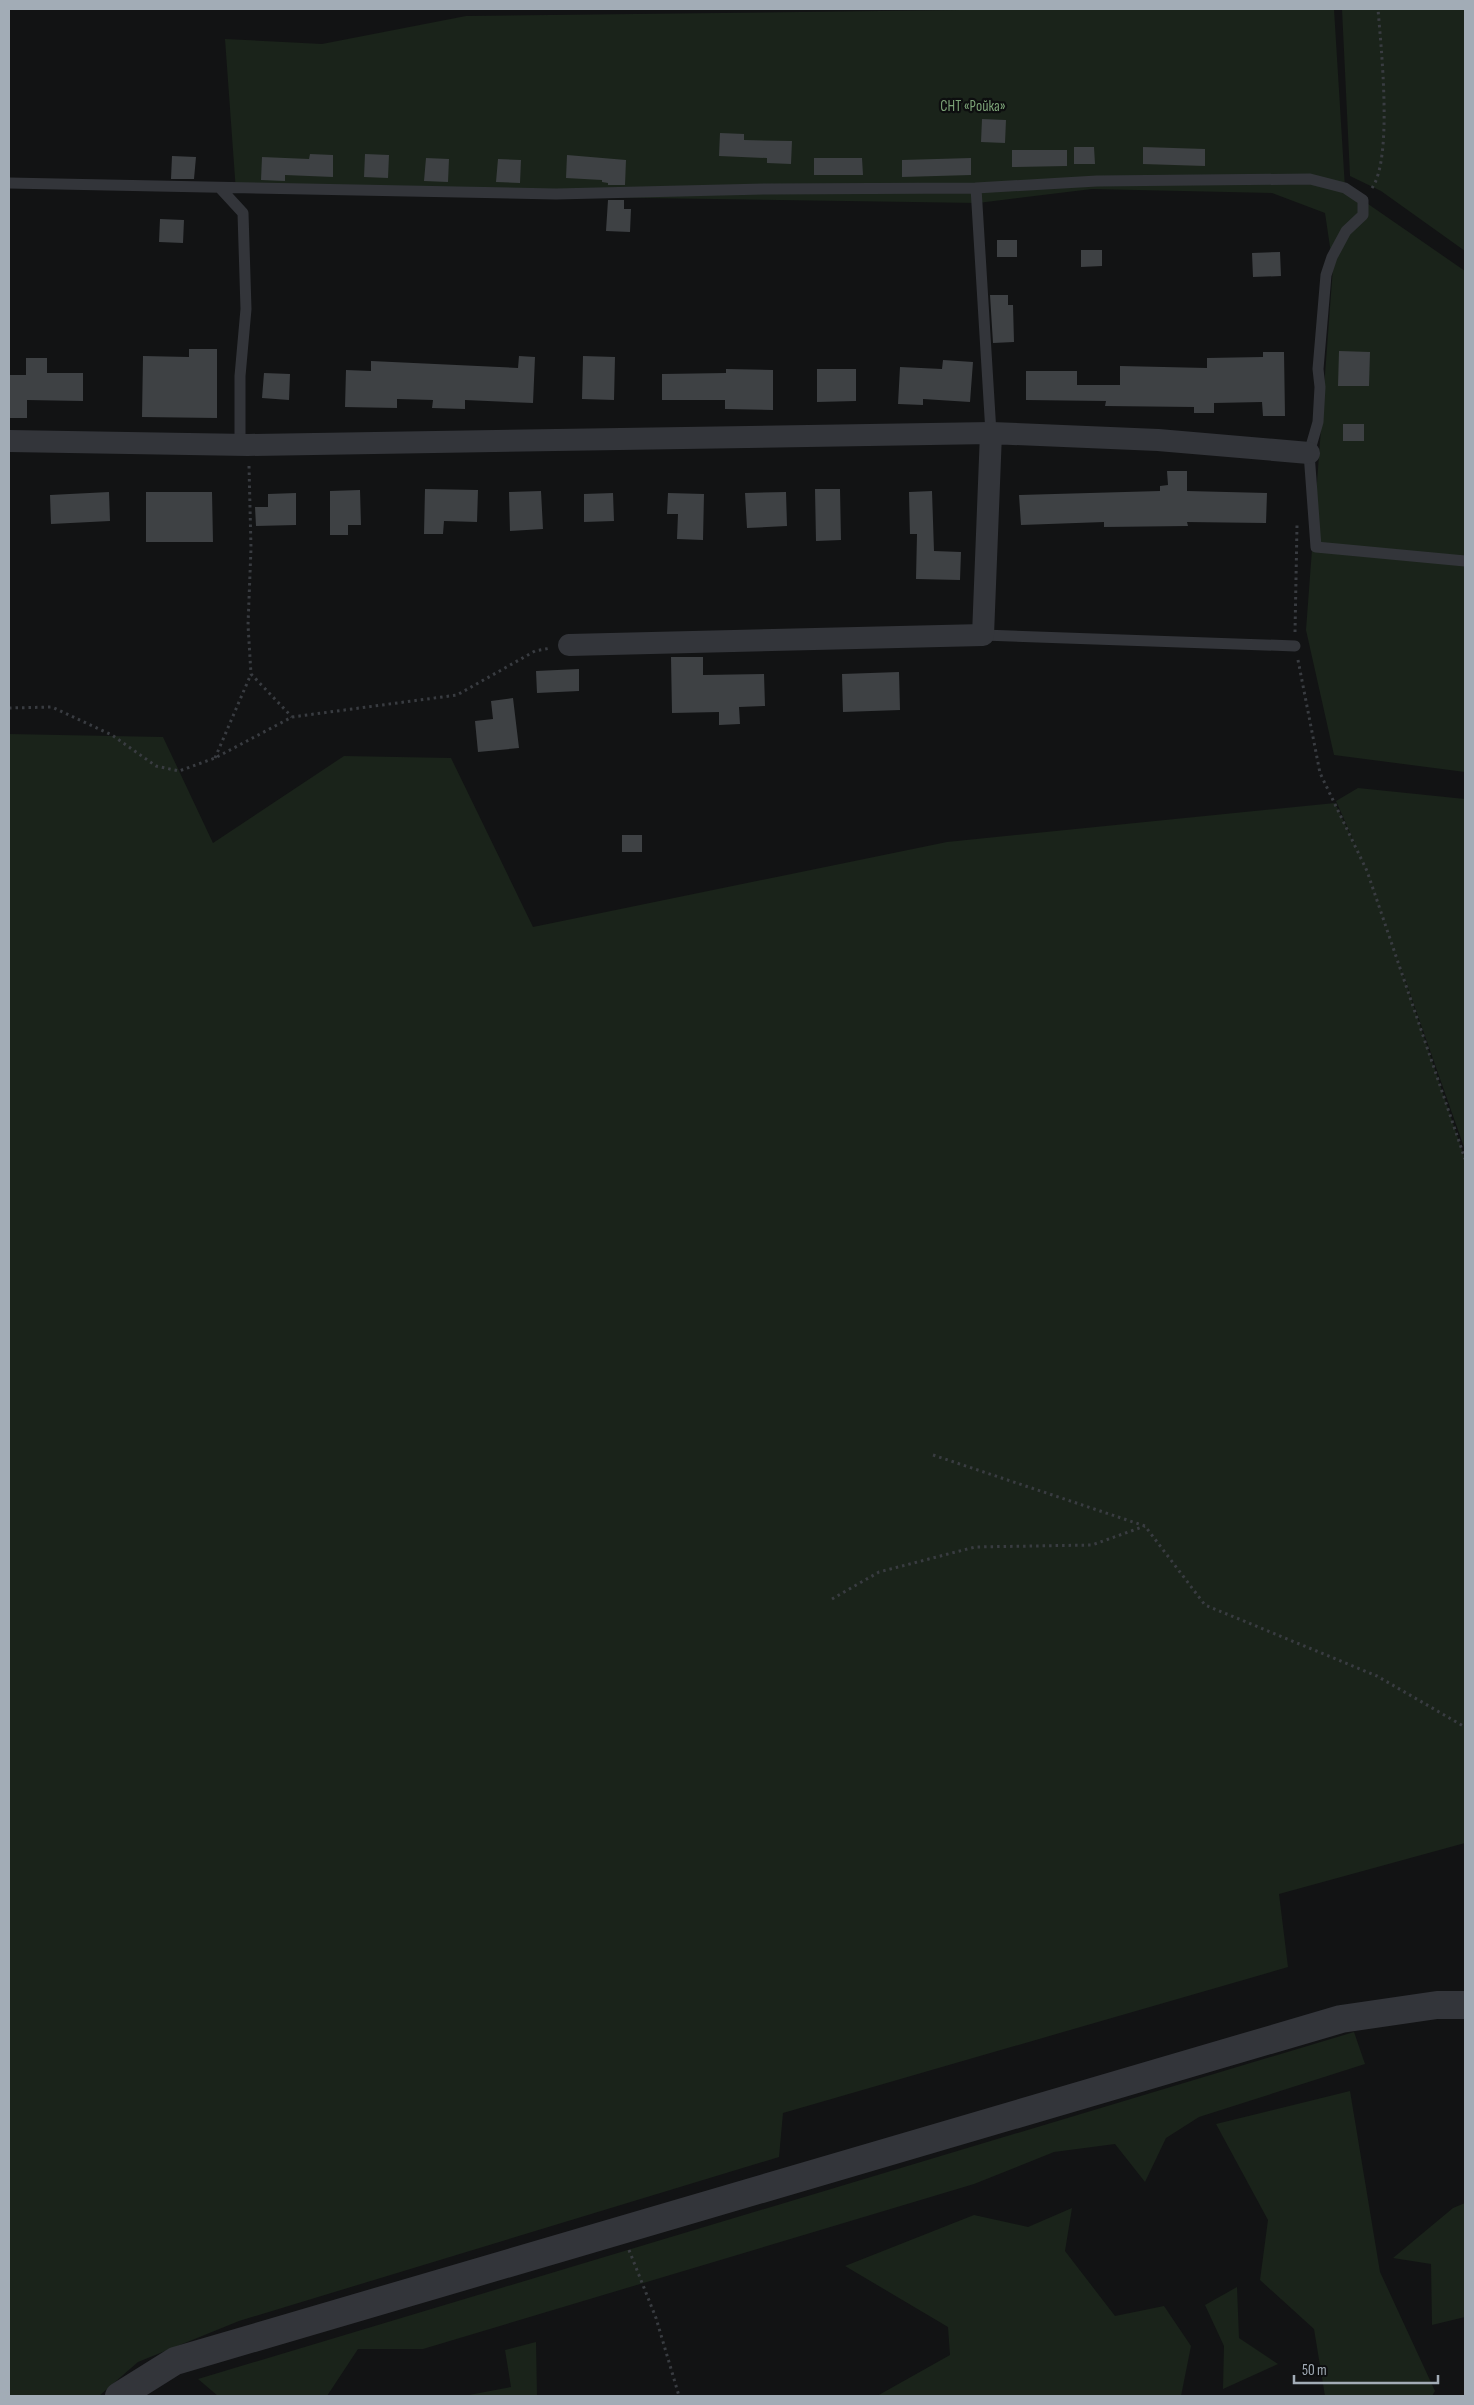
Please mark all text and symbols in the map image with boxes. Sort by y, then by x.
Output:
park label: СНТ «Ройка» [940,97,1006,116]
scale bar [1294,2352,1438,2384]
text: 50 m [1302,2361,1327,2380]

